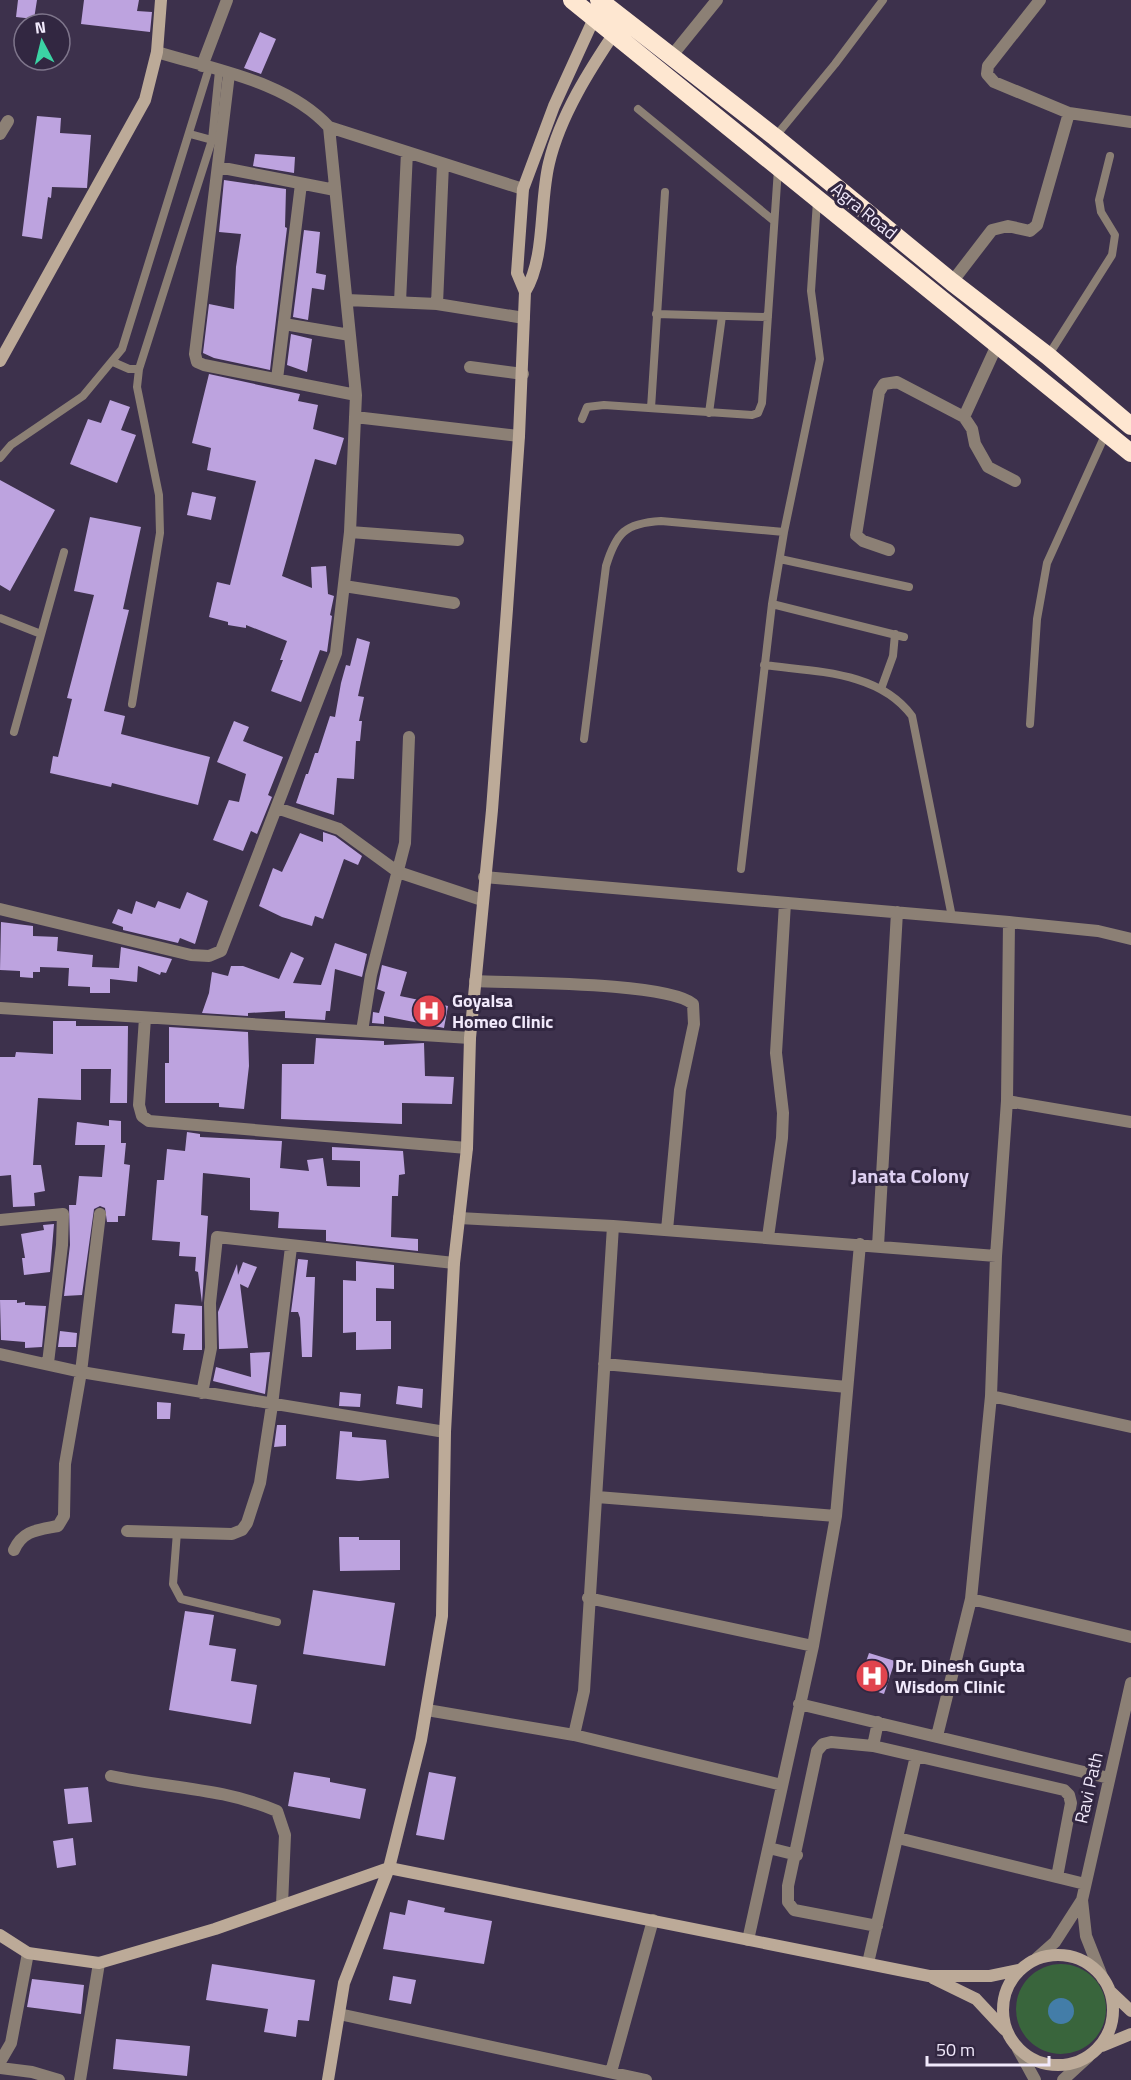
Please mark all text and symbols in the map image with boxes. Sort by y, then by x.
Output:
north arrow [12,12,72,72]
text: N [33,15,47,40]
street label: Agra Road [826,176,903,246]
place label: Goyalsa Homeo Clinic [452,987,553,1035]
hospital icon: Goyalsa Homeo Clinic [411,993,447,1029]
district label: Janata Colony [851,1160,969,1191]
place label: Dr. Dinesh Gupta Wisdom Clinic [895,1652,1025,1700]
hospital icon: Dr. Dinesh Gupta Wisdom Clinic [854,1658,890,1694]
street label: Ravi Path [1067,1750,1110,1826]
scale bar [927,2029,1048,2067]
text: 50 m [936,2036,975,2063]

